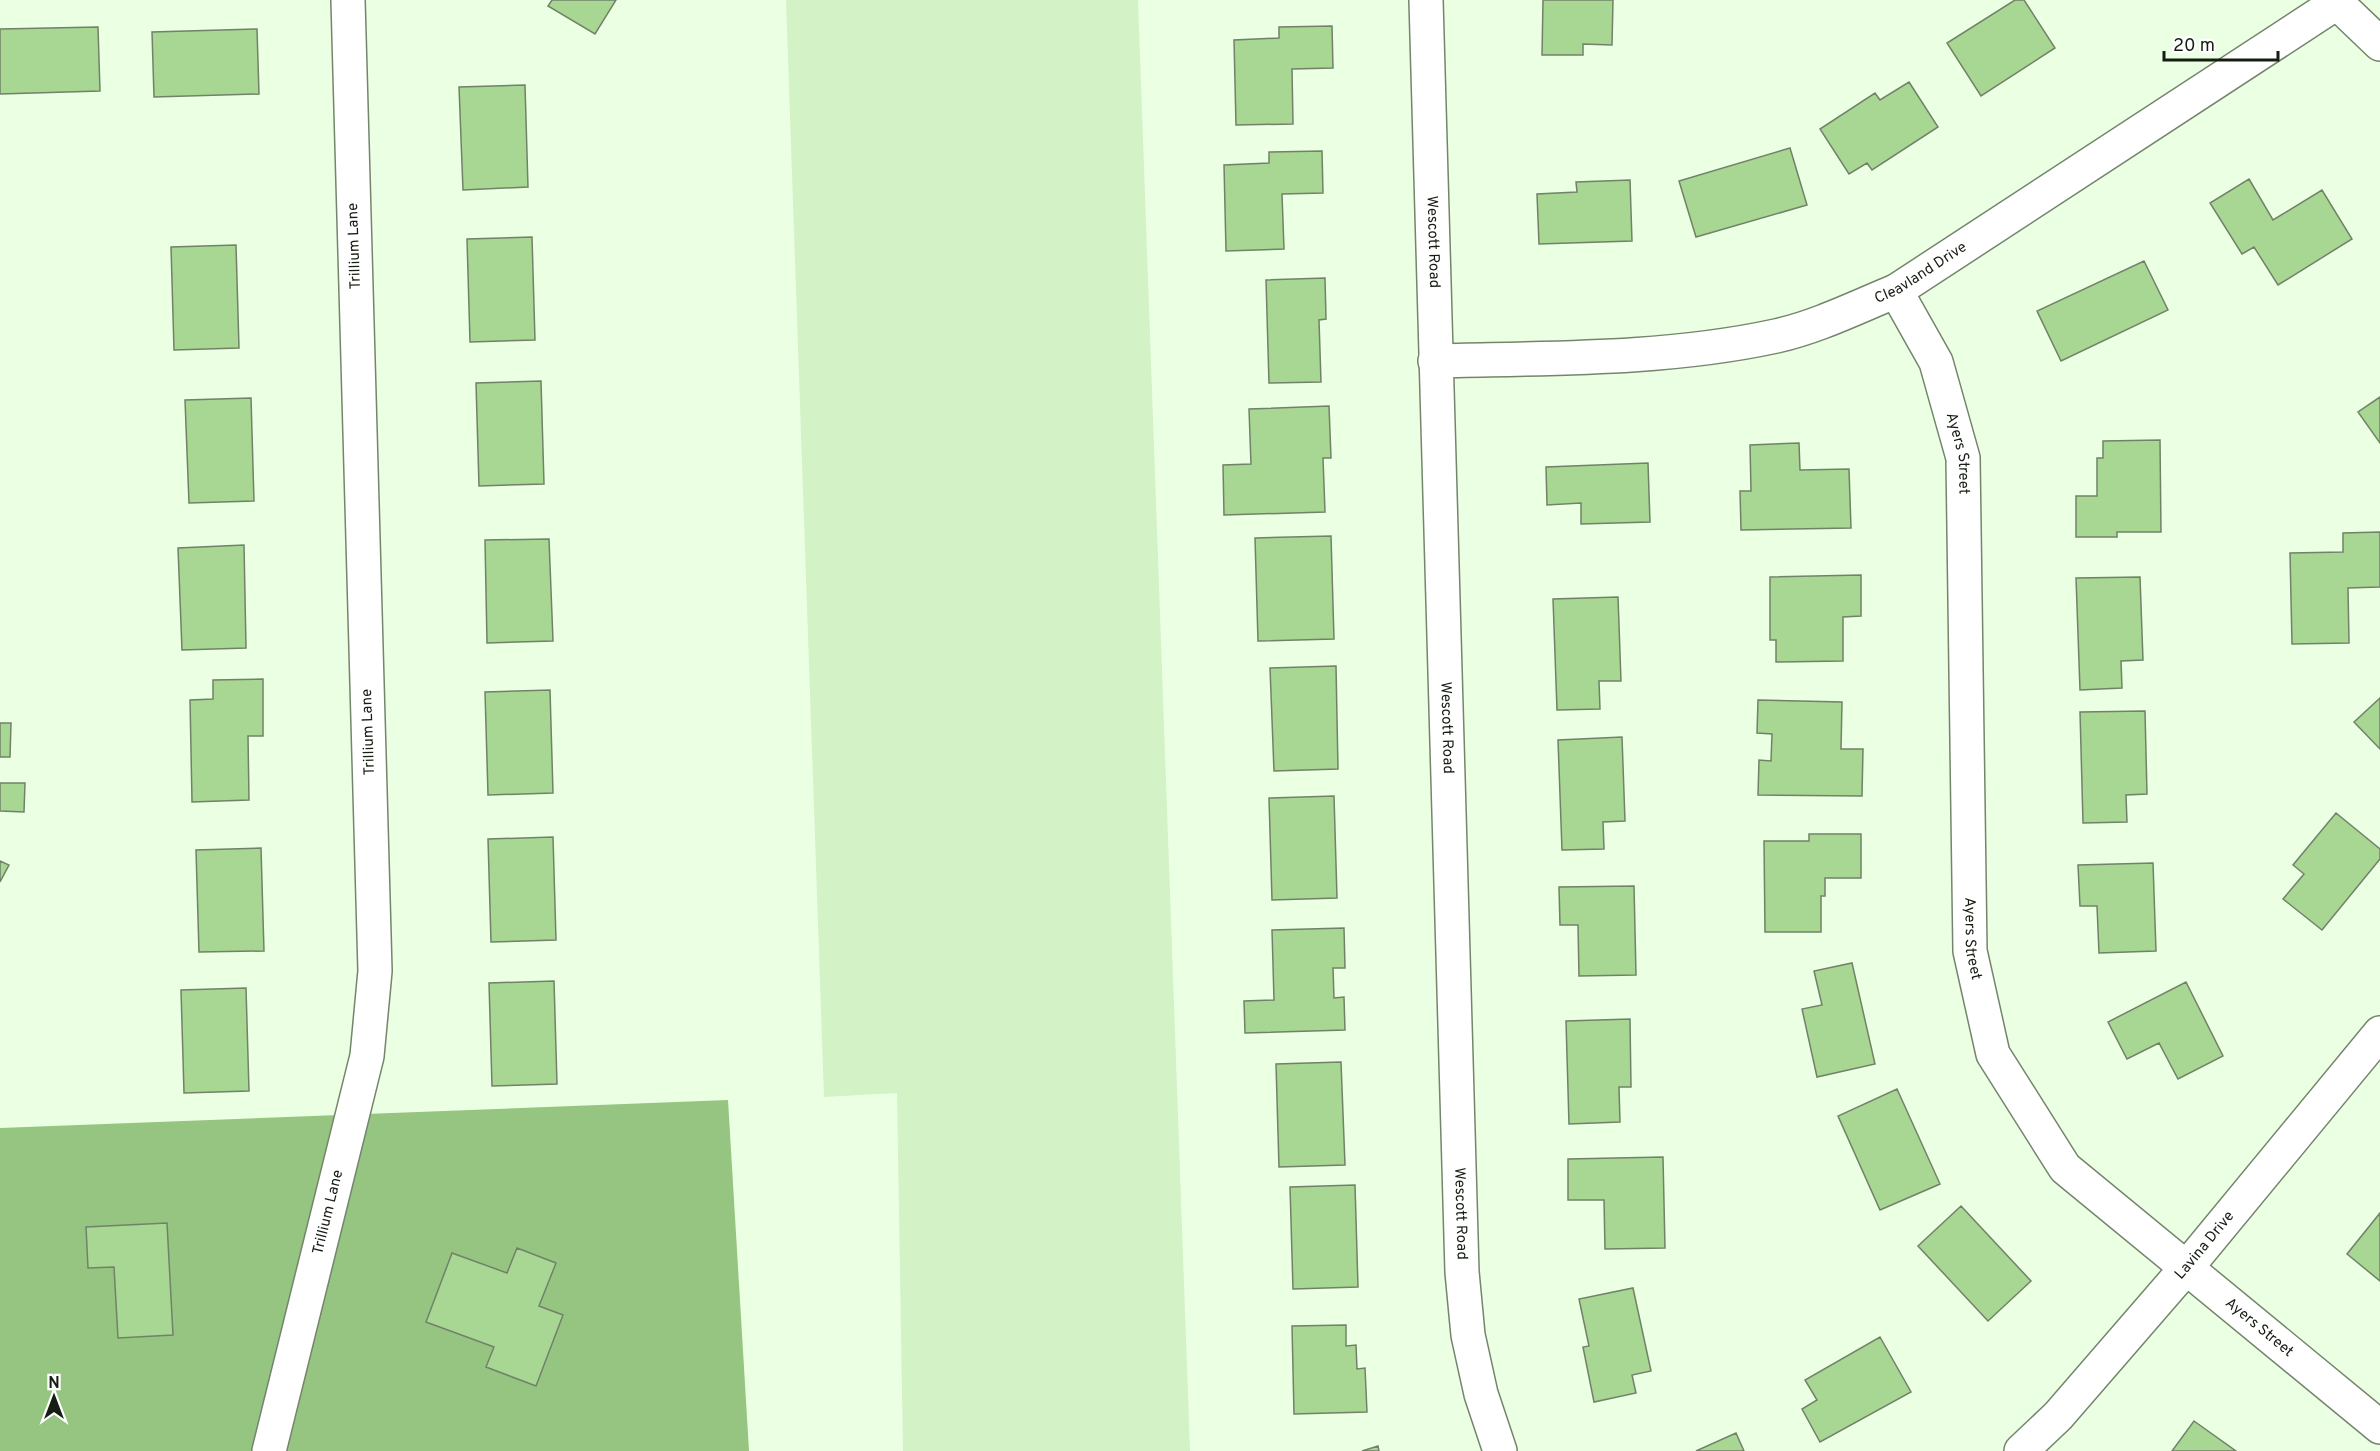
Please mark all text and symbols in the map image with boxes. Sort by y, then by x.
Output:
scale bar [2164,24,2278,62]
text: 20 m [2173,35,2215,58]
street label: Wescott Road [1422,195,1444,288]
street label: Trillium Lane [344,202,366,290]
street label: Cleavland Drive [1872,238,1971,308]
street label: Ayers Street [1941,410,1973,494]
street label: Wescott Road [1436,681,1457,774]
street label: Trillium Lane [358,688,380,776]
street label: Ayers Street [1960,897,1986,982]
street label: Wescott Road [1450,1167,1471,1260]
street label: Trillium Lane [309,1168,348,1257]
street label: Lavina Drive [2171,1207,2239,1284]
street label: Ayers Street [2221,1294,2297,1361]
north arrow [24,1367,84,1427]
text: N [48,1374,60,1394]

